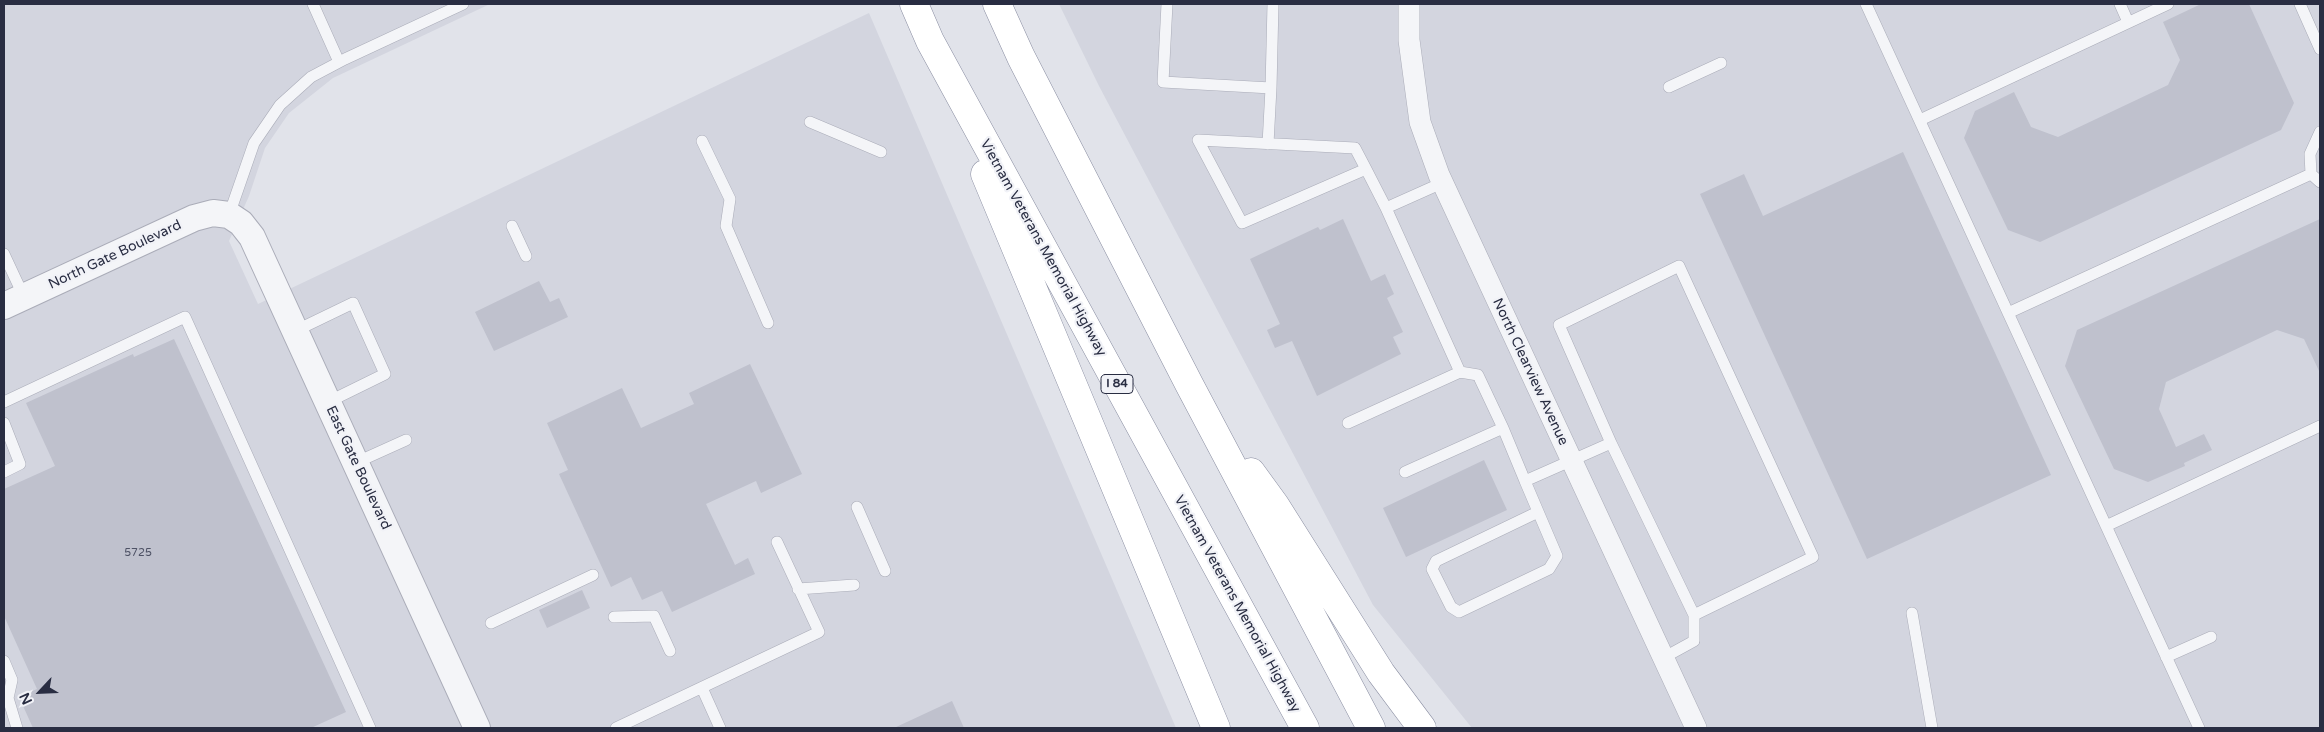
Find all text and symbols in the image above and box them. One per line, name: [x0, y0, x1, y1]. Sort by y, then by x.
street label: Vietnam Veterans Memorial Highway: [976, 137, 1110, 359]
street label: North Gate Boulevard: [46, 217, 184, 293]
street label: North Clearview Avenue: [1488, 296, 1572, 448]
road number: I 84: [1101, 374, 1133, 394]
street label: East Gate Boulevard: [322, 403, 394, 533]
street label: Vietnam Veterans Memorial Highway: [1170, 493, 1304, 715]
house number: 5725: [124, 546, 152, 560]
north arrow: [15, 667, 65, 717]
text: N: [16, 690, 36, 707]

